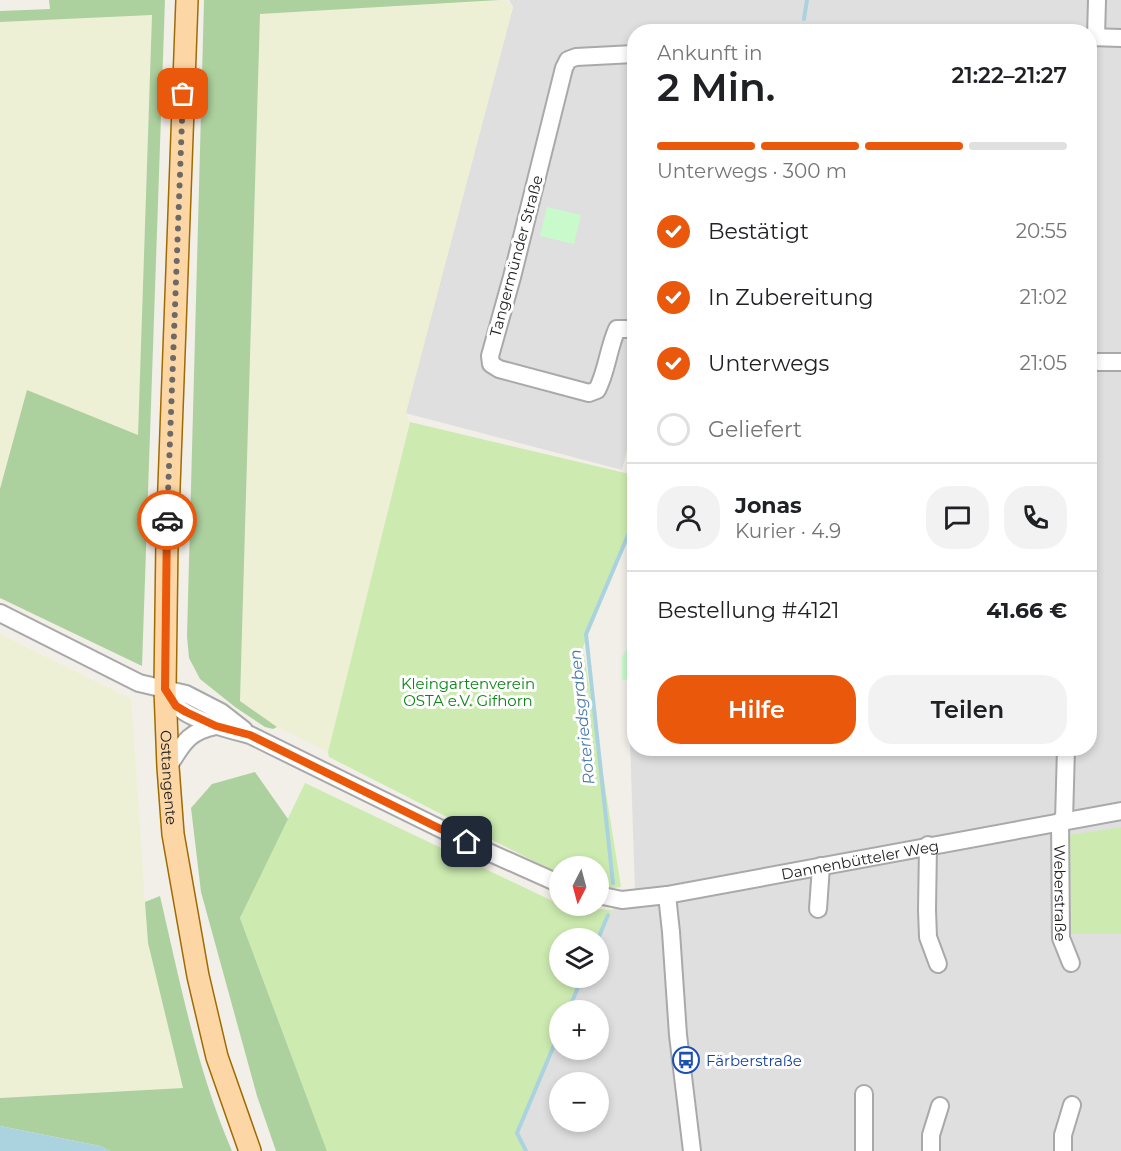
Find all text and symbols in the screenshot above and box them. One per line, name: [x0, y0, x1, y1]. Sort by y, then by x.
text: Ankunft in: [657, 41, 763, 65]
text: 21:22–21:27: [952, 62, 1067, 89]
text: 2 Min.: [657, 63, 775, 111]
pin: [157, 68, 208, 119]
icon: bag: [166, 77, 199, 110]
text: Unterwegs · 300 m: [657, 159, 847, 183]
street label: Tangermünder Straße: [485, 173, 547, 339]
icon: check: [657, 215, 690, 248]
text: Bestätigt: [708, 218, 809, 245]
text: 20:55: [1016, 219, 1067, 243]
icon: check: [657, 281, 690, 314]
text: In Zubereitung: [708, 284, 874, 311]
text: 21:02: [1020, 285, 1067, 309]
icon: check: [657, 347, 690, 380]
text: Unterwegs: [708, 350, 829, 377]
text: 21:05: [1020, 351, 1067, 375]
text: Geliefert: [708, 416, 802, 443]
button: person: [657, 486, 720, 549]
button: chat: [926, 486, 989, 549]
button: phone: [1004, 486, 1067, 549]
courier: [137, 490, 197, 550]
text: Jonas: [735, 492, 802, 519]
icon: car: [151, 504, 184, 537]
text: Kurier · 4.9: [735, 519, 841, 543]
text: Bestellung #4121: [657, 597, 839, 624]
text: 41.66 €: [986, 597, 1067, 624]
water label: Roteriedsgraben: [565, 649, 599, 785]
park label: Kleingartenverein OSTA e.V. Gifhorn: [401, 674, 535, 710]
button: Hilfe: [657, 675, 856, 744]
button: Teilen: [868, 675, 1067, 744]
street label: Osttangente: [157, 730, 182, 826]
pin: [441, 816, 492, 867]
icon: home: [450, 825, 483, 858]
street label: Dannenbütteler Weg: [780, 835, 940, 883]
street label: Weberstraße: [1051, 844, 1071, 942]
north arrow: [549, 856, 609, 916]
map controls: [549, 856, 609, 1132]
button: layers: [549, 928, 609, 988]
button: +: [549, 1000, 609, 1060]
bus stop icon: Färberstraße: [671, 1045, 701, 1075]
place label: Färberstraße: [706, 1051, 802, 1070]
button: −: [549, 1072, 609, 1132]

